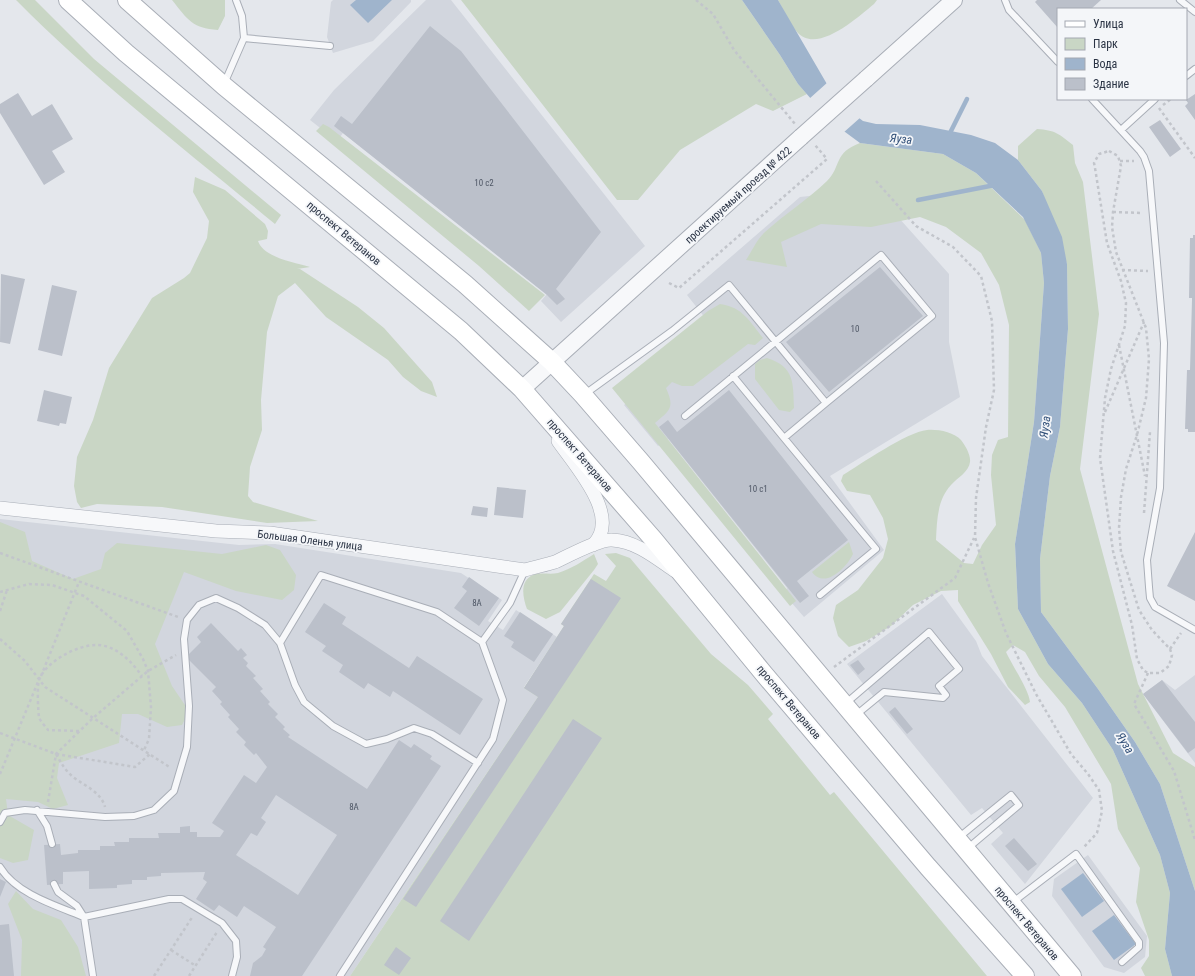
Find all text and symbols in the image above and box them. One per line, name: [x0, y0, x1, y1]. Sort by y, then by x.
legend: [1057, 8, 1187, 100]
text: Улица: [1093, 17, 1124, 31]
text: Парк: [1093, 37, 1118, 51]
text: Вода: [1093, 57, 1118, 71]
text: Здание: [1093, 77, 1130, 91]
water label: Яуза: [888, 131, 913, 147]
street label: проектируемый проезд № 422: [682, 144, 794, 247]
house number: 10 с2: [474, 178, 494, 188]
street label: проспект Ветеранов: [304, 199, 383, 268]
house number: 10: [851, 324, 859, 334]
water label: Яуза: [1037, 415, 1053, 440]
street label: проспект Ветеранов: [544, 416, 615, 495]
house number: 10 с1: [748, 484, 768, 494]
street label: Большая Оленья улица: [257, 528, 363, 553]
house number: 8А: [472, 598, 482, 608]
street label: проспект Ветеранов: [754, 663, 823, 742]
water label: Яуза: [1113, 729, 1137, 756]
house number: 8А: [349, 802, 359, 812]
street label: проспект Ветеранов: [992, 884, 1061, 963]

